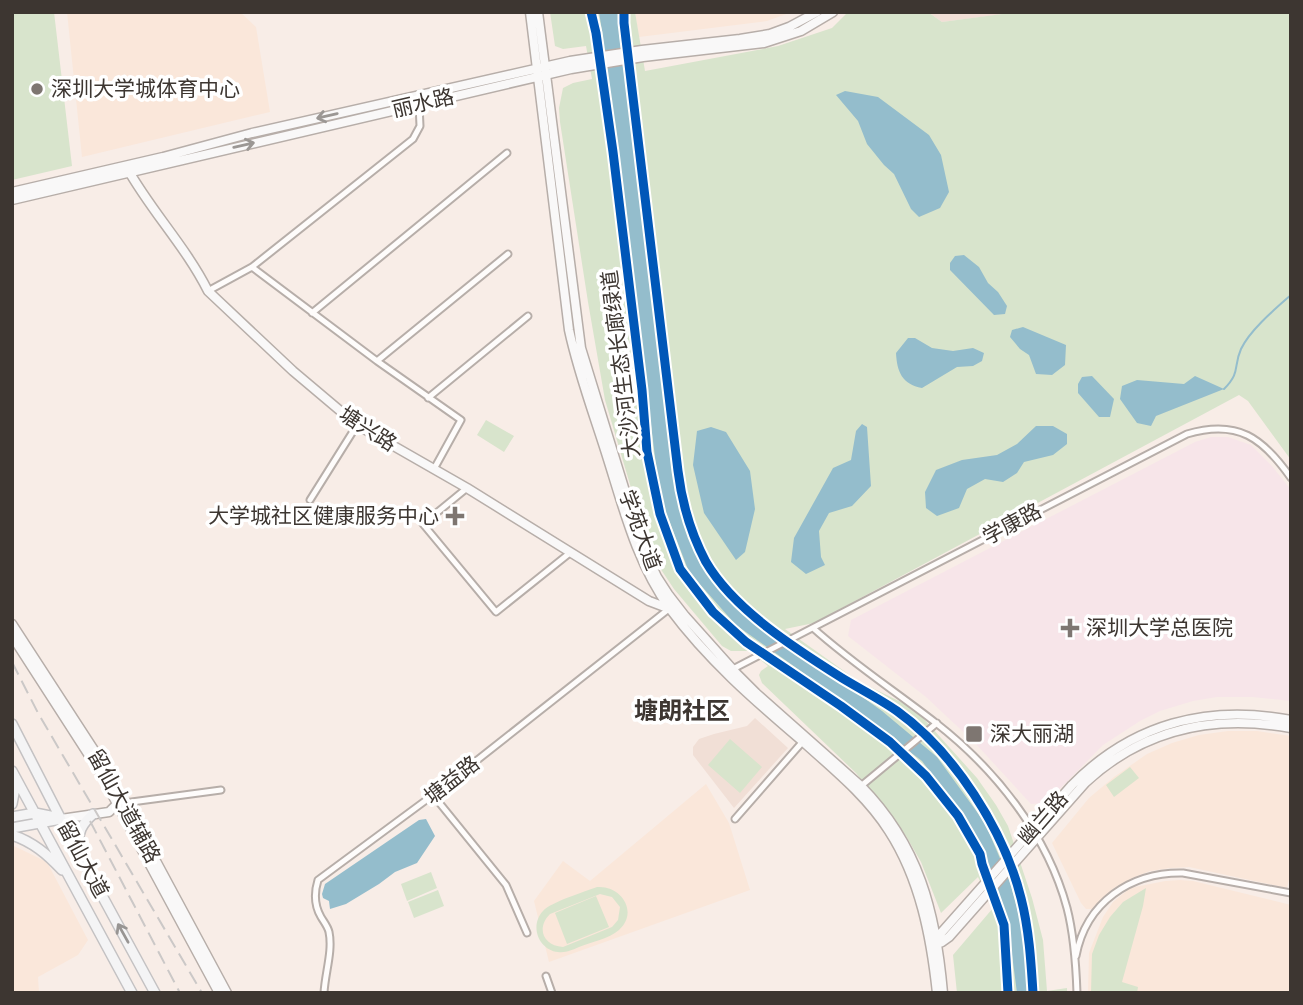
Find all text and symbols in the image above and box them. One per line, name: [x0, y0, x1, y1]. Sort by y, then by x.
place label: 深圳大学城体育中心: [51, 74, 240, 104]
marker: 深圳大学城体育中心: [29, 81, 45, 97]
street label: 丽水路: [389, 81, 457, 125]
one-way arrow: [316, 110, 339, 124]
one-way arrow: [232, 138, 255, 152]
street label: 大沙河生态长廊绿道: [595, 268, 647, 460]
street label: 塘兴路: [333, 399, 403, 459]
street label: 学苑大道: [612, 485, 668, 575]
street label: 学康路: [977, 496, 1047, 552]
place label: 大学城社区健康服务中心: [208, 501, 439, 531]
marker: 大学城社区健康服务中心: [445, 506, 465, 526]
place label: 深圳大学总医院: [1086, 613, 1233, 643]
marker: 深圳大学总医院: [1060, 618, 1080, 638]
district label: 塘朗社区: [634, 694, 730, 729]
place label: 深大丽湖: [990, 719, 1074, 749]
marker: 深大丽湖: [964, 724, 984, 744]
street label: 留仙大道辅路: [82, 745, 166, 867]
street label: 塘益路: [418, 749, 486, 811]
street label: 幽兰路: [1011, 784, 1075, 852]
street label: 留仙大道: [52, 816, 114, 902]
one-way arrow: [116, 923, 129, 944]

